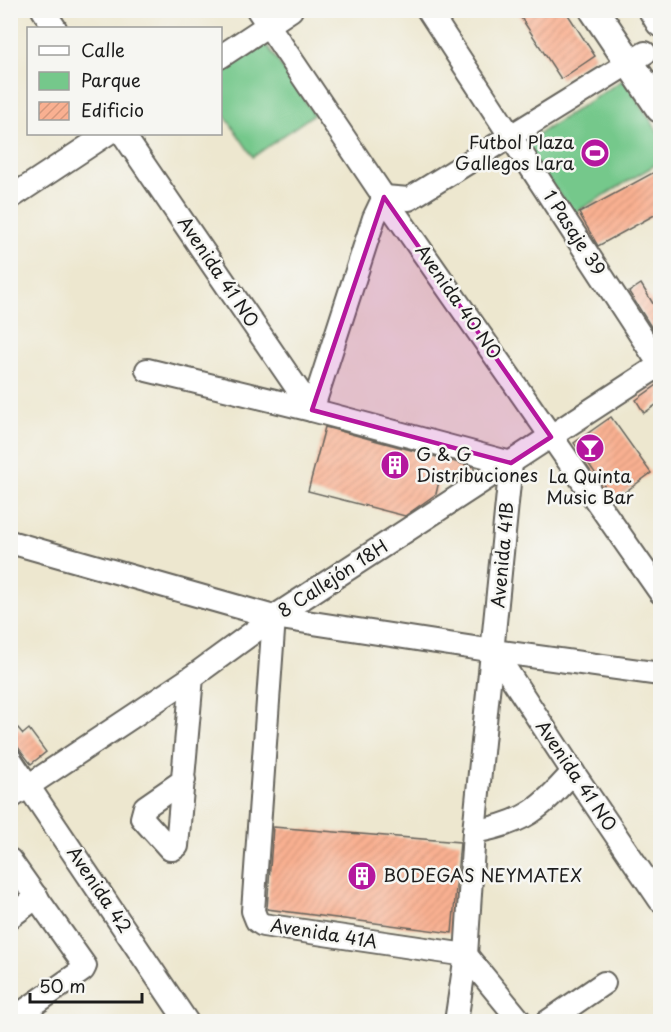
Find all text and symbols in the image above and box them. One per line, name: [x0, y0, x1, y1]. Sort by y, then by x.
legend: [27, 27, 222, 135]
text: Calle: [81, 36, 125, 63]
text: Parque: [81, 66, 141, 93]
text: Edificio: [81, 96, 144, 123]
place label: Futbol Plaza Gallegos Lara: [455, 128, 575, 176]
sports icon: Futbol Plaza Gallegos Lara: [579, 137, 611, 169]
street label: 1 Pasaje 39: [538, 184, 613, 280]
street label: Avenida 41 NO: [172, 210, 266, 332]
street label: Avenida 40 NO: [409, 238, 509, 364]
bar icon: La Quinta Music Bar: [574, 432, 606, 464]
place label: G & G Distribuciones: [416, 440, 538, 488]
building icon: G & G Distribuciones: [379, 449, 411, 481]
place label: La Quinta Music Bar: [546, 462, 635, 510]
street label: Avenida 41B: [483, 501, 520, 609]
street label: 8 Callejón 18H: [272, 532, 392, 623]
street label: Avenida 41 NO: [530, 714, 624, 836]
street label: Avenida 42: [61, 840, 139, 938]
building icon: BODEGAS NEYMATEX: [346, 860, 378, 892]
place label: BODEGAS NEYMATEX: [383, 861, 582, 888]
street label: Avenida 41A: [269, 911, 380, 954]
scale bar: [30, 966, 142, 1004]
text: 50 m: [39, 972, 86, 999]

